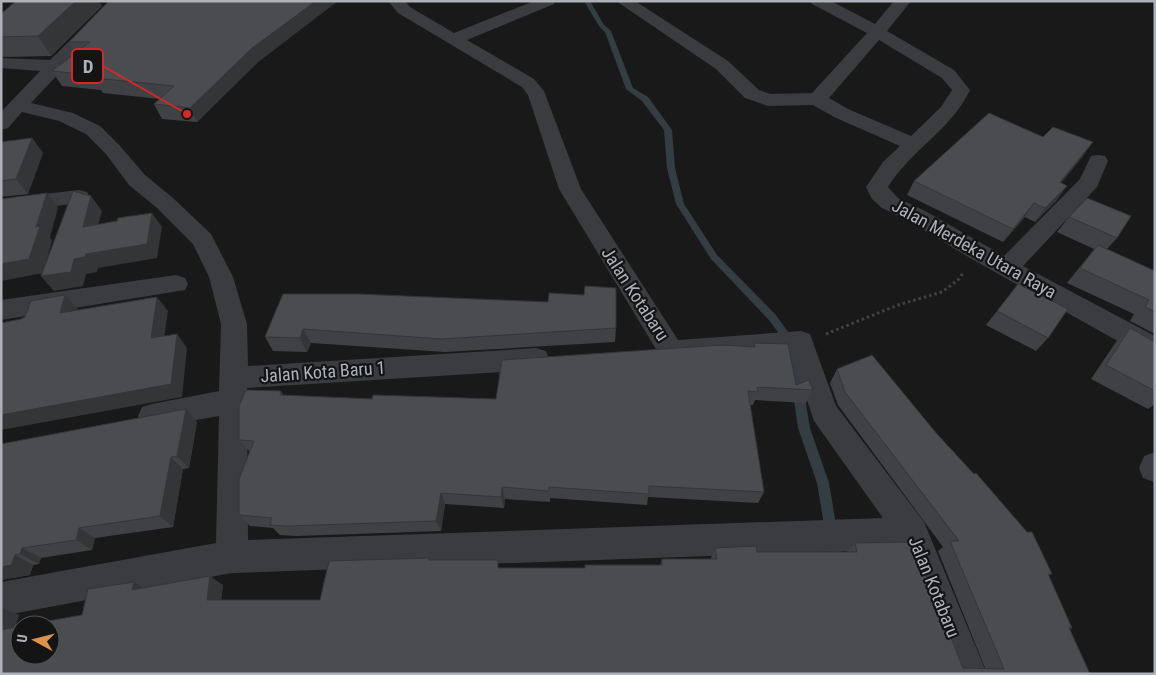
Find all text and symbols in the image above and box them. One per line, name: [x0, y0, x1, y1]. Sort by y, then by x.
callout: D: [72, 49, 103, 83]
text: D: [83, 55, 93, 78]
street label: Jalan Merdeka Utara Raya: [888, 195, 1060, 302]
street label: Jalan Kotabaru: [597, 243, 673, 344]
street label: Jalan Kota Baru 1: [260, 357, 386, 386]
street label: Jalan Kotabaru: [905, 533, 964, 640]
north arrow: [10, 615, 60, 665]
text: U: [14, 633, 31, 643]

